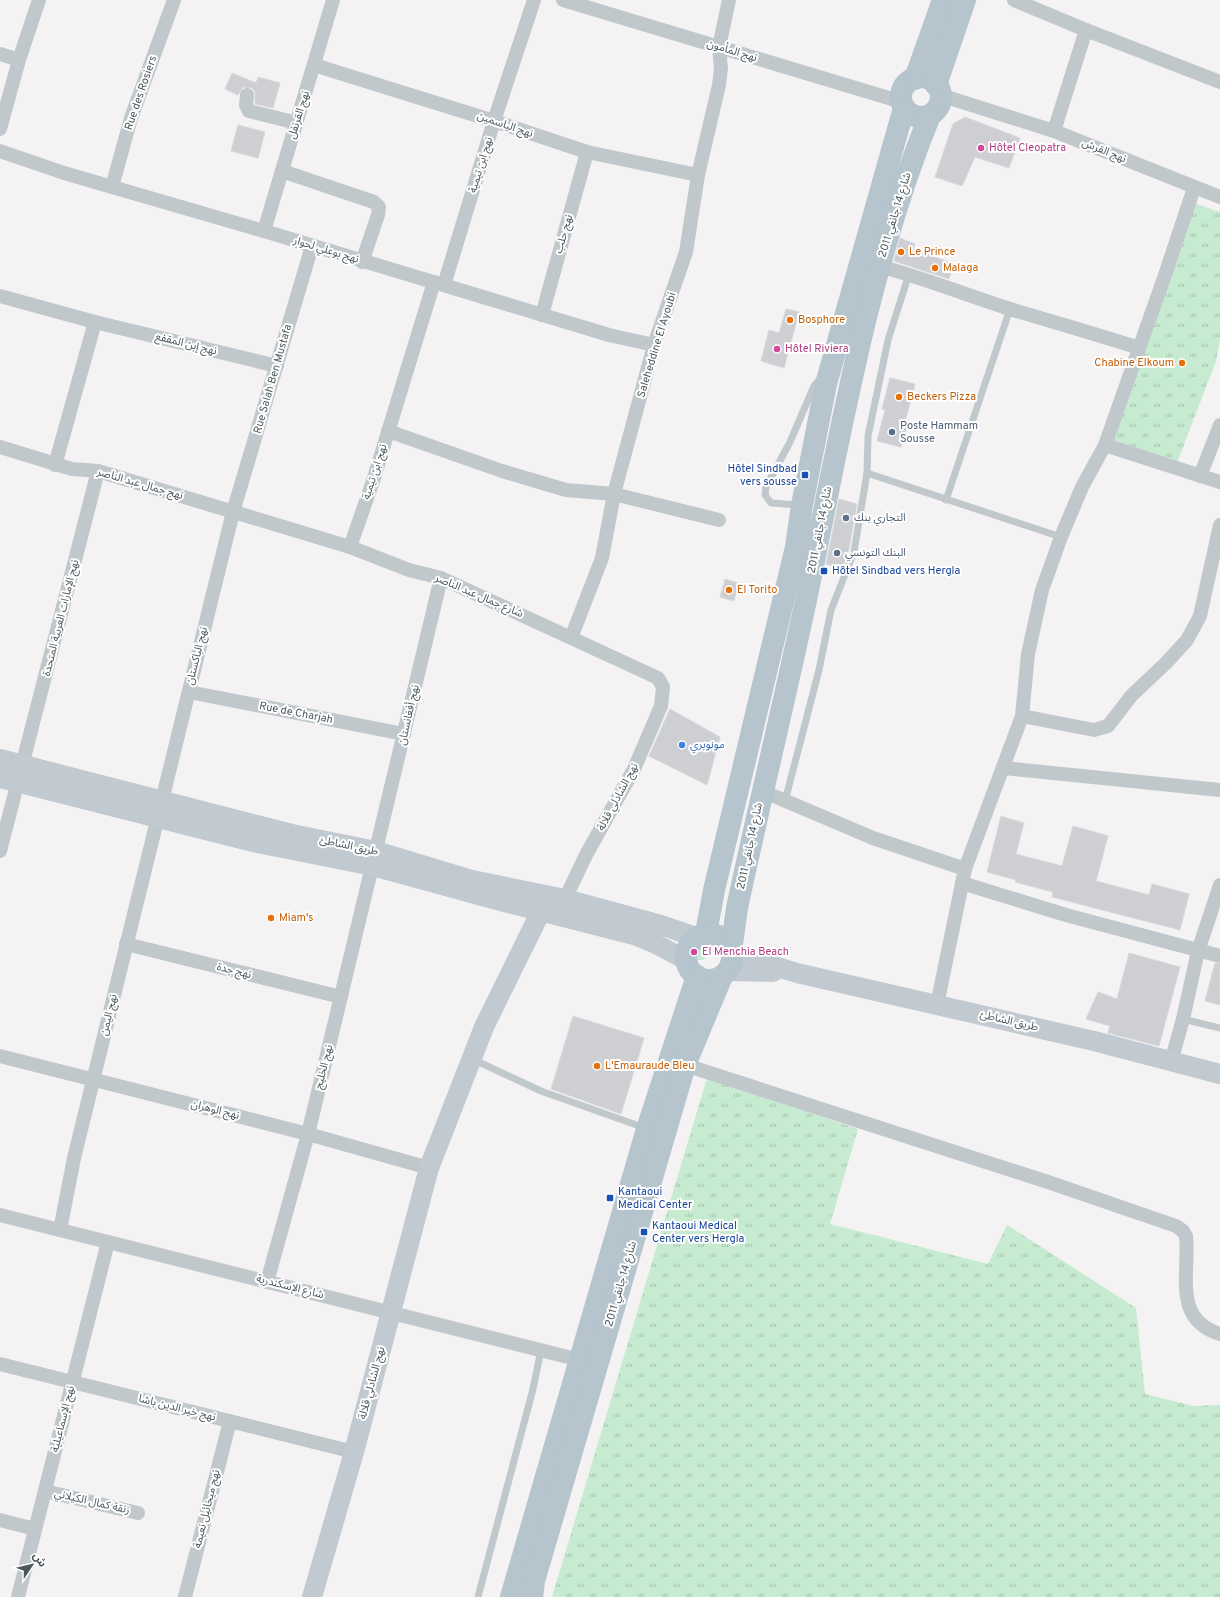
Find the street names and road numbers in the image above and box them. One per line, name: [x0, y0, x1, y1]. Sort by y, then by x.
street label: نهج المأمون: [705, 36, 759, 65]
street label: Rue des Rosiers: [122, 54, 160, 132]
street label: نهج القرنفل: [285, 89, 313, 141]
street label: نهج الياسمين: [475, 109, 535, 141]
street label: نهج ابن تيمية: [466, 135, 496, 195]
street label: نهج القرش: [1080, 136, 1128, 166]
street label: شارع 14 جانفي 2011: [875, 170, 916, 260]
street label: نهج حلب: [552, 213, 576, 255]
street label: نهج بوعلي لحوار: [290, 233, 360, 268]
street label: Saleheddine El Ayoubi: [634, 291, 680, 399]
street label: Rue Salah Ben Mustafa: [251, 323, 295, 435]
street label: نهج إبن المقفع: [154, 330, 218, 358]
street label: نهج ابن تيمية: [359, 442, 391, 502]
street label: نهج جمال عبد الناصر: [94, 465, 185, 503]
street label: شارع 14 جانفي 2011: [805, 485, 837, 575]
street label: نهج الإمارات العربية المتحدة: [40, 558, 82, 678]
street label: شارع جمال عبد الناصر: [432, 571, 526, 621]
street label: نهج الباكستان: [183, 625, 211, 687]
street label: نهج أفغانستان: [395, 683, 423, 747]
street label: Rue de Charjah: [258, 699, 334, 727]
street label: نهج الشادلي قلالة: [594, 761, 643, 834]
street label: شارع 14 جانفي 2011: [734, 801, 768, 891]
street label: طريق الشاطئ: [318, 833, 380, 859]
street label: نهج جدة: [215, 960, 253, 982]
street label: نهج اليمن: [97, 993, 121, 1037]
street label: طريق الشاطئ: [978, 1007, 1040, 1035]
street label: نهج الخليج: [312, 1043, 336, 1091]
street label: نهج الوهران: [189, 1097, 241, 1123]
street label: شارع 14 جانفي 2011: [602, 1239, 641, 1329]
street label: شارع الإسكندرية: [255, 1272, 326, 1302]
street label: نهج الشادلي قلالة: [356, 1345, 390, 1421]
street label: نهج الإسماعيلية: [48, 1384, 78, 1454]
street label: نهج خير الدين باشا: [137, 1392, 217, 1424]
street label: نهج ميخائيل نعيمة: [190, 1468, 224, 1550]
street label: زنقة كمال الكيلاني: [52, 1486, 131, 1519]

